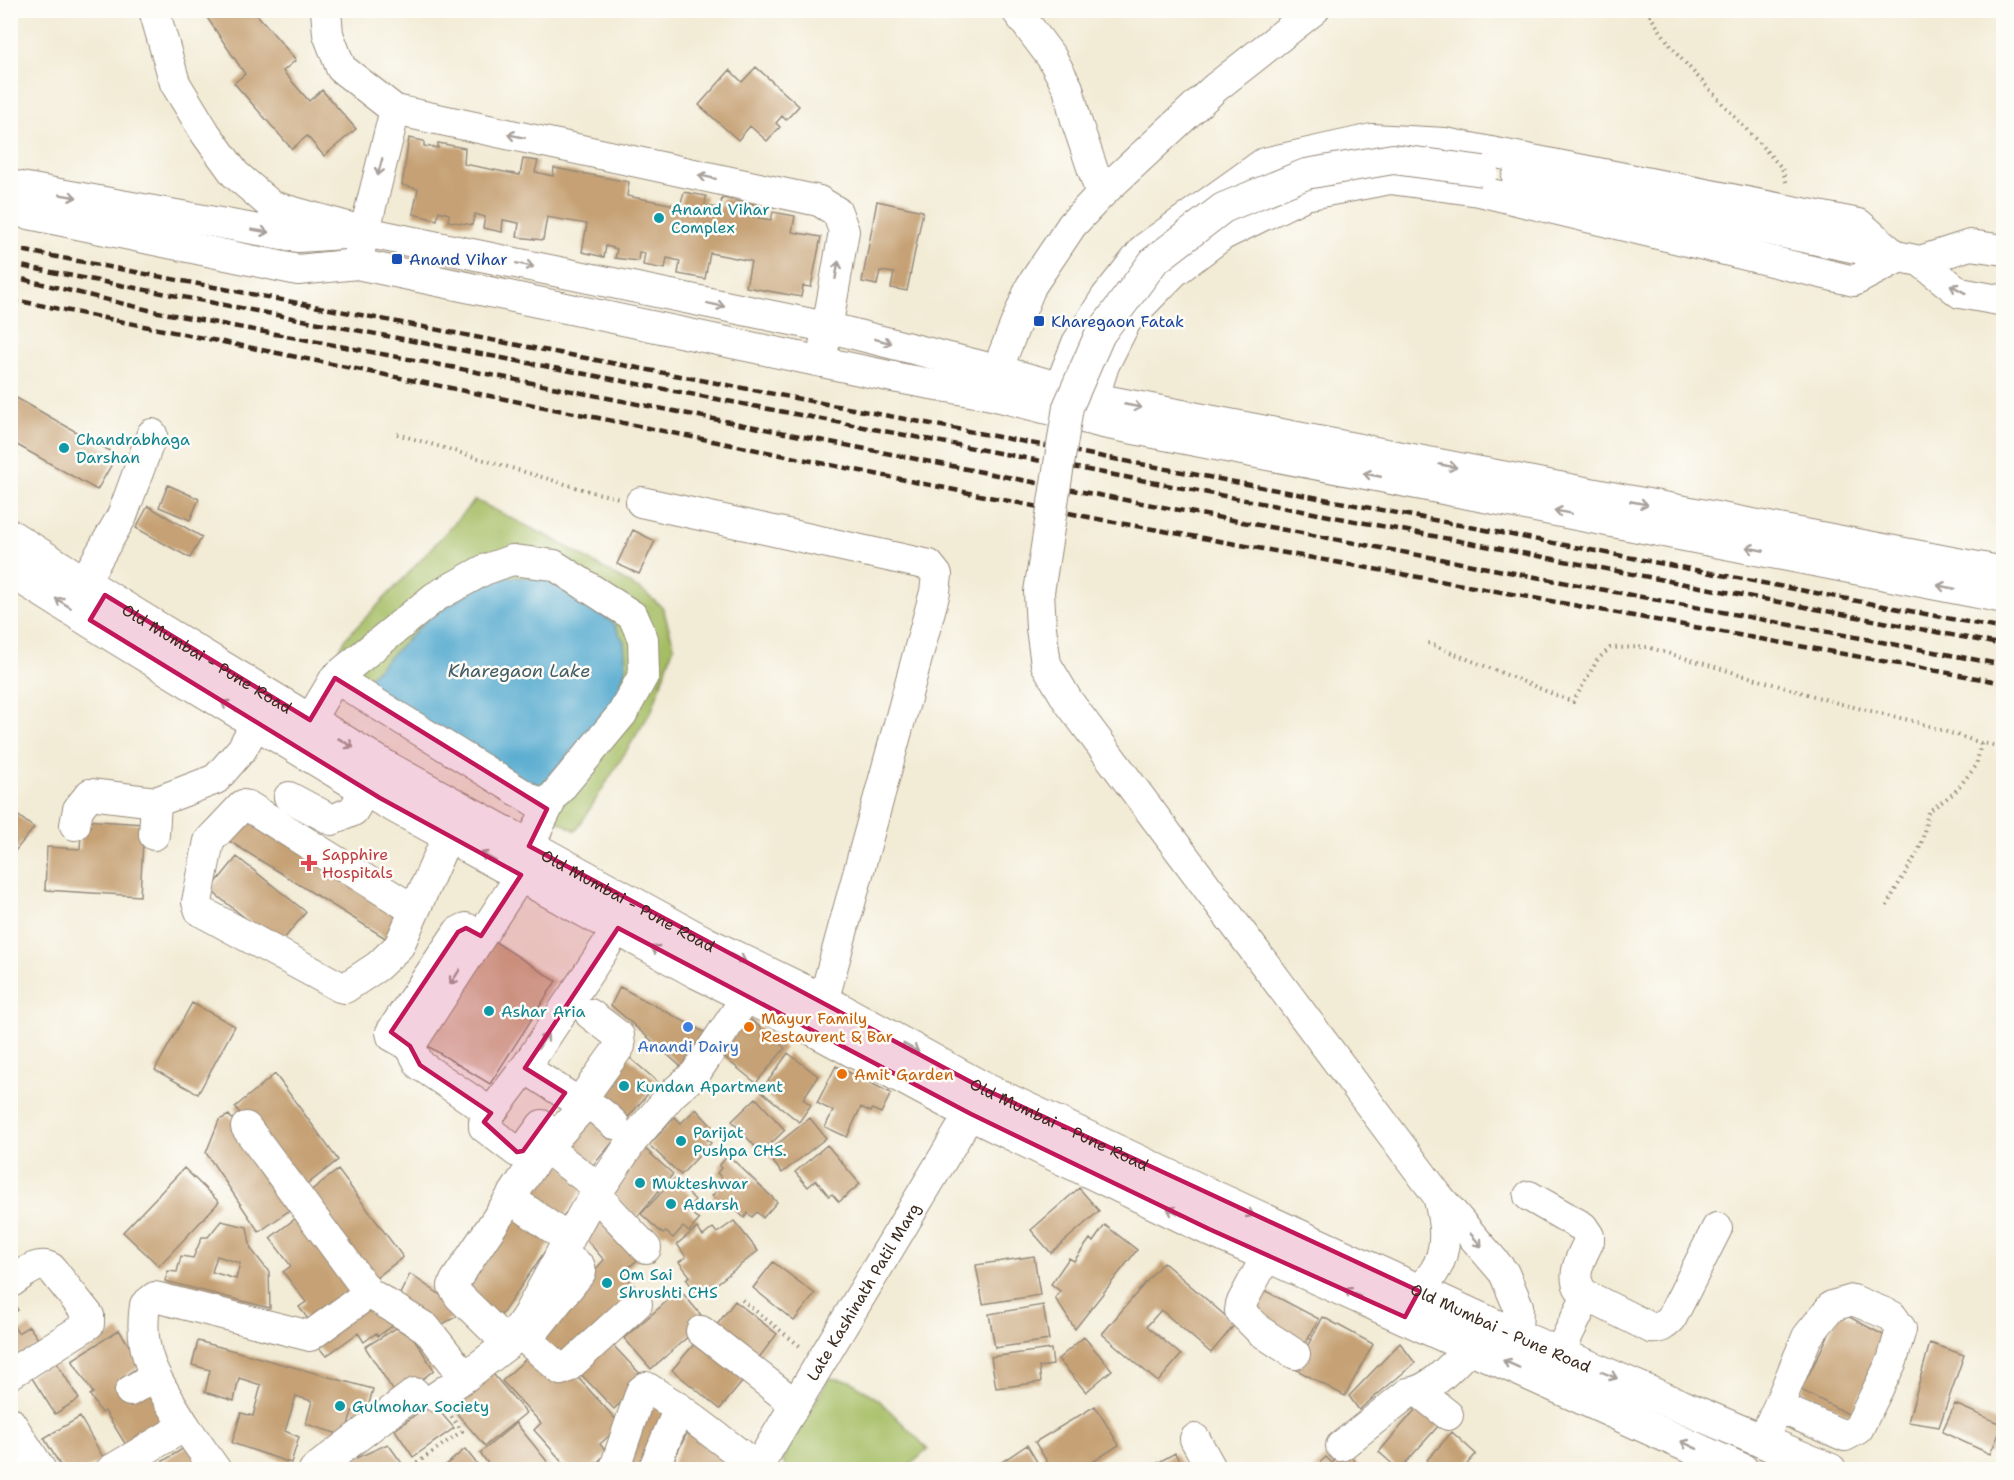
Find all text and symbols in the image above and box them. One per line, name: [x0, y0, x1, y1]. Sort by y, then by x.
one-way arrow: [507, 130, 526, 142]
one-way arrow: [374, 157, 386, 176]
one-way arrow: [698, 171, 717, 182]
one-way arrow: [58, 191, 77, 202]
place label: Anand Vihar Complex: [671, 199, 770, 238]
marker: Anand Vihar Complex: [652, 211, 666, 225]
one-way arrow: [250, 225, 269, 236]
place label: Anand Vihar: [409, 249, 508, 270]
marker: Anand Vihar: [390, 252, 404, 266]
one-way arrow: [515, 260, 534, 271]
one-way arrow: [832, 261, 843, 280]
one-way arrow: [1950, 283, 1967, 295]
one-way arrow: [706, 300, 725, 311]
place label: Kharegaon Fatak: [1051, 311, 1184, 332]
marker: Kharegaon Fatak: [1032, 314, 1046, 328]
one-way arrow: [873, 336, 892, 348]
one-way arrow: [1122, 401, 1142, 412]
place label: Chandrabhaga Darshan: [76, 429, 190, 468]
marker: Chandrabhaga Darshan: [57, 441, 71, 455]
one-way arrow: [1438, 461, 1457, 472]
one-way arrow: [1363, 469, 1382, 480]
one-way arrow: [1629, 498, 1649, 509]
one-way arrow: [1554, 506, 1574, 517]
one-way arrow: [1745, 543, 1765, 554]
one-way arrow: [1937, 581, 1956, 592]
one-way arrow: [55, 597, 72, 609]
street label: Old Mumbai - Pune Road: [118, 599, 296, 718]
water label: Kharegaon Lake: [448, 659, 590, 683]
one-way arrow: [221, 699, 238, 711]
one-way arrow: [337, 737, 354, 749]
place label: Sapphire Hospitals: [322, 844, 393, 883]
street label: Old Mumbai - Pune Road: [538, 844, 719, 957]
one-way arrow: [480, 851, 497, 863]
marker: Sapphire Hospitals: [300, 854, 318, 872]
one-way arrow: [651, 945, 668, 957]
one-way arrow: [728, 953, 746, 965]
one-way arrow: [449, 968, 461, 985]
place label: Ashar Aria: [501, 1001, 585, 1022]
marker: Ashar Aria: [482, 1004, 496, 1018]
place label: Mayur Family Restaurent & Bar: [761, 1008, 893, 1047]
marker: Anandi Dairy: [681, 1020, 695, 1034]
marker: Mayur Family Restaurent & Bar: [742, 1020, 756, 1034]
one-way arrow: [538, 1033, 550, 1050]
place label: Anandi Dairy: [637, 1036, 739, 1057]
one-way arrow: [901, 1043, 919, 1054]
place label: Amit Garden: [854, 1064, 954, 1085]
marker: Amit Garden: [835, 1067, 849, 1081]
street label: Old Mumbai - Pune Road: [966, 1073, 1152, 1176]
place label: Kundan Apartment: [636, 1076, 783, 1097]
marker: Kundan Apartment: [617, 1079, 631, 1093]
place label: Parijat Pushpa CHS.: [693, 1122, 787, 1161]
marker: Parijat Pushpa CHS.: [674, 1134, 688, 1148]
place label: Mukteshwar: [652, 1173, 749, 1194]
marker: Mukteshwar: [633, 1176, 647, 1190]
place label: Adarsh: [683, 1194, 739, 1215]
marker: Adarsh: [664, 1197, 678, 1211]
street label: Late Kashinath Patil Marg: [802, 1199, 925, 1385]
one-way arrow: [1166, 1206, 1184, 1217]
one-way arrow: [1237, 1208, 1255, 1219]
one-way arrow: [1469, 1232, 1483, 1247]
place label: Om Sai Shrushti CHS: [619, 1264, 718, 1303]
marker: Om Sai Shrushti CHS: [600, 1276, 614, 1290]
street label: Old Mumbai - Pune Road: [1407, 1278, 1594, 1377]
one-way arrow: [1343, 1287, 1362, 1298]
one-way arrow: [1503, 1358, 1521, 1369]
one-way arrow: [1599, 1370, 1618, 1381]
place label: Gulmohar Society: [352, 1396, 489, 1417]
marker: Gulmohar Society: [333, 1399, 347, 1413]
one-way arrow: [1680, 1439, 1698, 1451]

